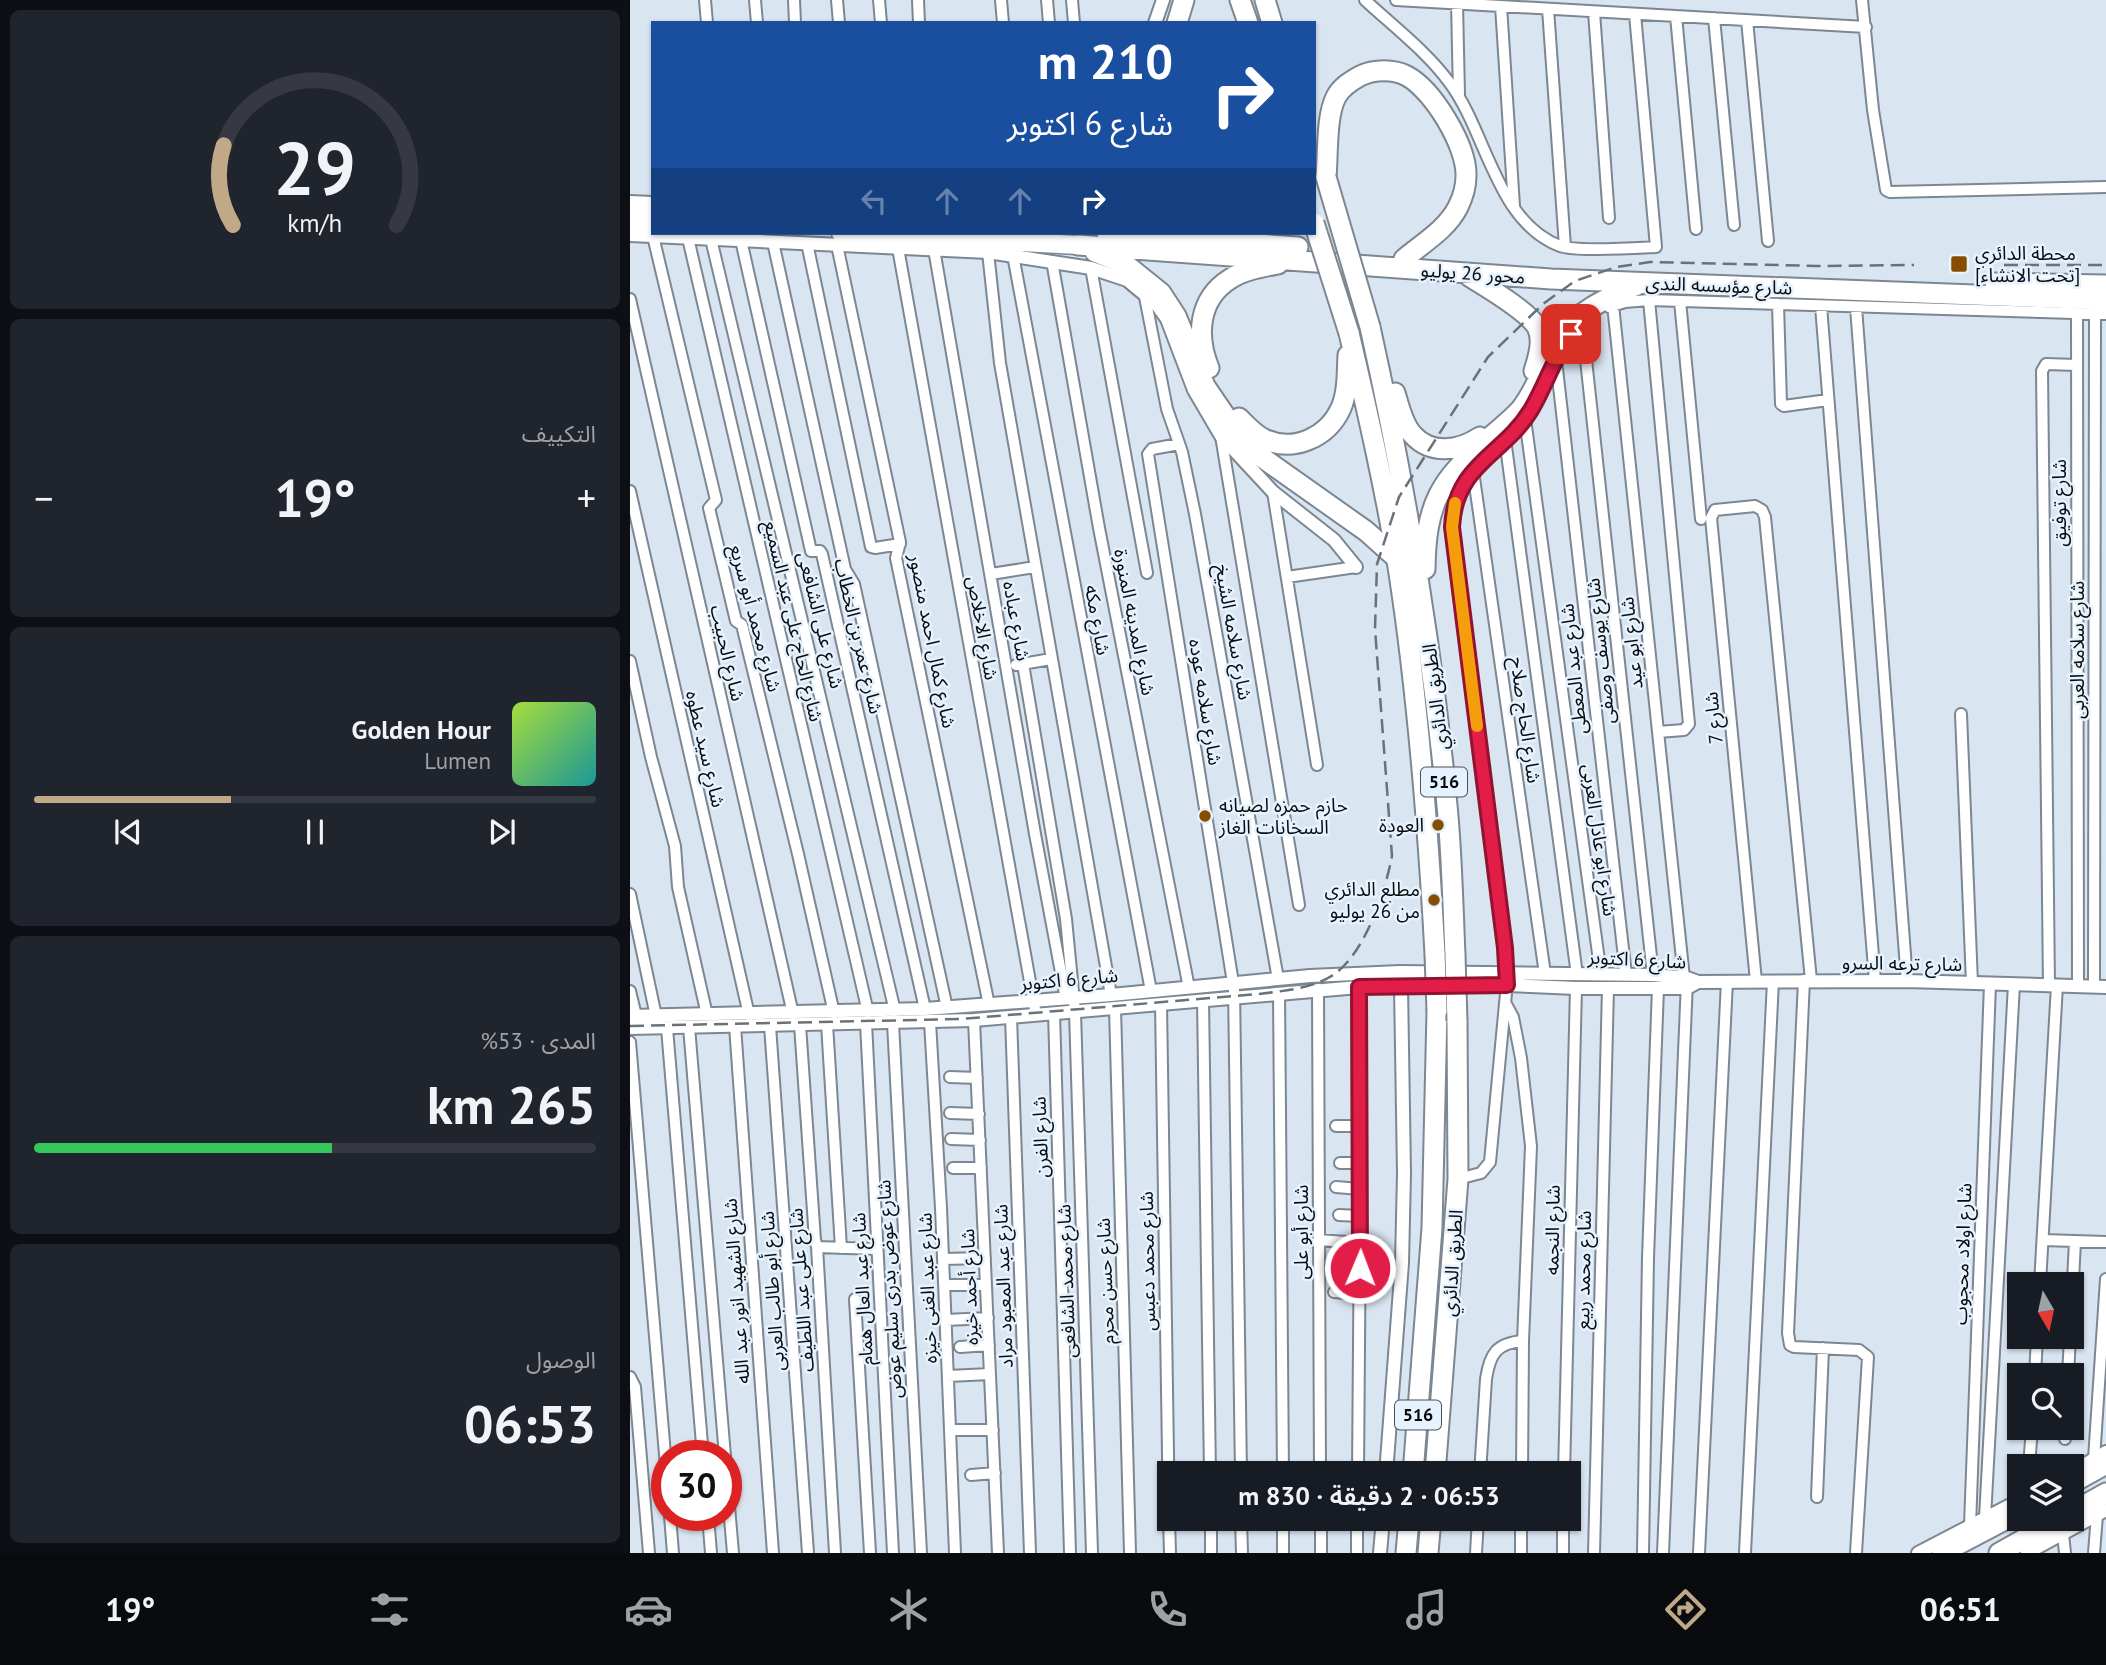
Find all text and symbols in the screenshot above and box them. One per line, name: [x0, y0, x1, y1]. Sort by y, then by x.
text: 210 m: [1038, 29, 1173, 93]
icon: right: [1197, 49, 1288, 140]
text: شارع 6 اكتوبر: [1007, 102, 1173, 144]
text: 29: [274, 122, 356, 216]
icon: left: [855, 182, 893, 220]
icon: ahead: [928, 182, 966, 220]
icon: ahead: [1001, 182, 1039, 220]
icon: right: [1074, 182, 1112, 220]
text: km/h: [288, 207, 342, 239]
place label: محطة الدائري [تحت الانشاء]: [1975, 241, 2080, 287]
marker: محطة الدائري [تحت الانشاء]: [1949, 254, 1969, 274]
street label: محور 26 يوليو: [1420, 257, 1526, 289]
street label: شارع مؤسسه الندى: [1645, 270, 1793, 302]
pin: [1541, 304, 1601, 364]
icon: arrive: [1552, 315, 1590, 353]
text: التكييف: [522, 419, 596, 448]
street label: شارع توفيق: [2047, 459, 2073, 547]
text: 19°: [274, 464, 356, 531]
text: −: [34, 473, 53, 522]
text: +: [577, 473, 596, 522]
street label: شارع الحاج على عبد السميع: [756, 518, 829, 725]
street label: شارع محمد أبو سريع: [722, 542, 787, 695]
street label: شارع المدينه المنورة: [1107, 547, 1161, 698]
street label: شارع على الشافعى: [790, 549, 850, 691]
street label: شارع كمال احمد منصور: [902, 551, 962, 731]
street label: شارع عمر بن الخطاب: [828, 556, 889, 716]
street label: شارع سلامه الشيخ: [1207, 562, 1258, 702]
street label: شارع الاخلاص: [960, 574, 1004, 682]
street label: شارع يوسف وصفى: [1580, 577, 1622, 725]
street label: شارع عباده: [996, 579, 1036, 663]
street label: شارع سلامه العربى: [2065, 581, 2091, 719]
street label: شارع مكه: [1078, 583, 1116, 657]
street label: شارع ابو عيد: [1614, 596, 1650, 690]
street label: شارع عبد المعطى: [1554, 602, 1594, 735]
street label: شارع الحبيب: [703, 603, 751, 704]
street label: شارع سلامه عوده: [1182, 637, 1228, 767]
street label: الطريق الدائري: [1417, 642, 1457, 752]
street label: شارع الحاج صلاح: [1503, 655, 1547, 785]
street label: شارع سيد عطوه: [679, 688, 731, 810]
street label: شارع 7: [1698, 690, 1730, 745]
text: Golden Hour: [352, 713, 491, 746]
text: Lumen: [424, 746, 491, 775]
street label: شارع ابو عادل العربى: [1575, 762, 1623, 918]
road number: 516: [1421, 768, 1467, 796]
place label: حازم حمزه لصيانه السخانات الغاز: [1218, 793, 1348, 839]
marker: حازم حمزه لصيانه السخانات الغاز: [1197, 808, 1213, 824]
icon: previous: [109, 813, 147, 851]
icon: pause: [296, 813, 334, 851]
icon: next: [483, 813, 521, 851]
place label: العودة: [1379, 813, 1424, 837]
marker: العودة: [1430, 817, 1446, 833]
place label: مطلع الدائري من 26 يوليو: [1325, 877, 1420, 923]
marker: مطلع الدائري من 26 يوليو: [1426, 892, 1442, 908]
street label: شارع 6 اكتوبر: [1586, 944, 1687, 976]
street label: شارع ترعه السرو: [1842, 950, 1962, 978]
street label: شارع 6 اكتوبر: [1018, 963, 1119, 997]
text: المدى · 53%: [480, 1026, 596, 1055]
text: 265 km: [427, 1071, 596, 1138]
street label: شارع الفرن: [1027, 1096, 1055, 1178]
street label: شارع عوض بدرى سليم عوض: [871, 1179, 910, 1399]
street label: شارع اولاد محجوب: [1948, 1182, 1978, 1326]
street label: شارع أبو على: [1289, 1185, 1315, 1279]
street label: شارع النجمه: [1539, 1185, 1567, 1275]
street label: شارع محمد دعبس: [1134, 1191, 1162, 1331]
street label: شارع الشهيد انور عبد الله: [718, 1197, 756, 1385]
street label: شارع عبد المعبود مراد: [988, 1204, 1020, 1368]
street label: شارع محمد الشافعى: [1051, 1204, 1083, 1358]
street label: شارع على عبد اللطيف: [783, 1207, 821, 1373]
street label: الطريق الدائري: [1436, 1209, 1471, 1318]
street label: شارع أبو طالب العربى: [754, 1210, 792, 1372]
street label: شارع محمد ربيع: [1570, 1210, 1599, 1330]
street label: شارع عبد العال همام: [846, 1212, 881, 1366]
street label: شارع عبد الغنى خيزه: [912, 1212, 944, 1364]
street label: شارع حسن محرم: [1091, 1217, 1122, 1345]
street label: شارع أحمد خيزه: [955, 1228, 985, 1346]
position arrow: [1323, 1231, 1397, 1305]
north arrow: [2007, 1272, 2084, 1349]
map controls: [2007, 1272, 2084, 1531]
text: الوصول: [526, 1345, 596, 1374]
button: search: [2007, 1363, 2084, 1440]
text: 06:53: [464, 1390, 596, 1457]
road number: 516: [1395, 1400, 1441, 1430]
speed limit sign: 30: [651, 1440, 742, 1531]
button: layers: [2007, 1454, 2084, 1531]
text: 06:53 · 2 دقيقة · 830 m: [1238, 1479, 1500, 1512]
icon: filters: [365, 1585, 414, 1634]
icon: car: [624, 1585, 673, 1634]
icon: climate: [884, 1585, 933, 1634]
icon: phone: [1143, 1585, 1192, 1634]
icon: music: [1402, 1585, 1451, 1634]
icon: directions: [1661, 1585, 1710, 1634]
text: 19°: [105, 1588, 155, 1630]
text: 06:51: [1920, 1588, 2001, 1630]

